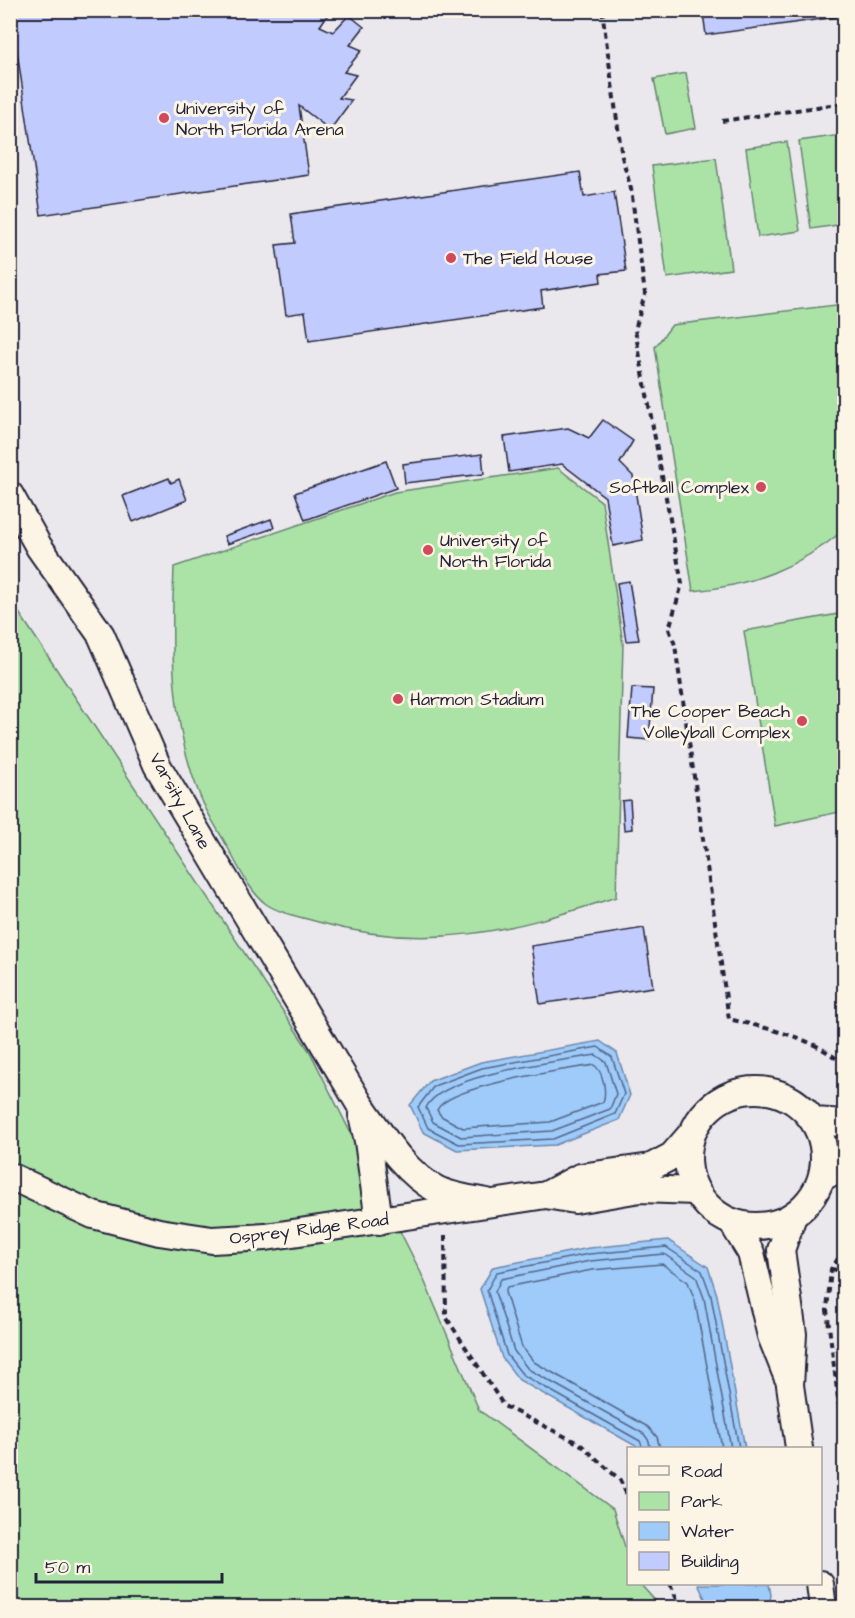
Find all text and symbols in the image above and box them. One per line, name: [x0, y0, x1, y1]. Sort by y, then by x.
place label: University of North Florida Arena: [176, 96, 344, 142]
marker: University of North Florida Arena: [157, 111, 171, 125]
place label: The Field House: [463, 246, 593, 271]
marker: The Field House: [444, 251, 458, 265]
place label: Softball Complex: [609, 475, 750, 500]
marker: Softball Complex: [754, 480, 768, 494]
place label: University of North Florida: [440, 528, 551, 574]
marker: University of North Florida: [421, 543, 435, 557]
place label: Harmon Stadium: [410, 687, 543, 712]
marker: Harmon Stadium: [391, 692, 405, 706]
place label: The Cooper Beach Volleyball Complex: [631, 699, 791, 746]
marker: The Cooper Beach Volleyball Complex: [795, 714, 809, 728]
street label: Varsity Lane: [142, 748, 217, 855]
street label: Osprey Ridge Road: [228, 1207, 390, 1252]
legend: [627, 1447, 822, 1585]
text: Road: [681, 1459, 722, 1484]
text: Park: [681, 1489, 723, 1514]
text: Water: [681, 1519, 734, 1544]
scale bar: [36, 1546, 222, 1584]
text: Building: [681, 1549, 739, 1575]
text: 50 m: [45, 1555, 90, 1580]

